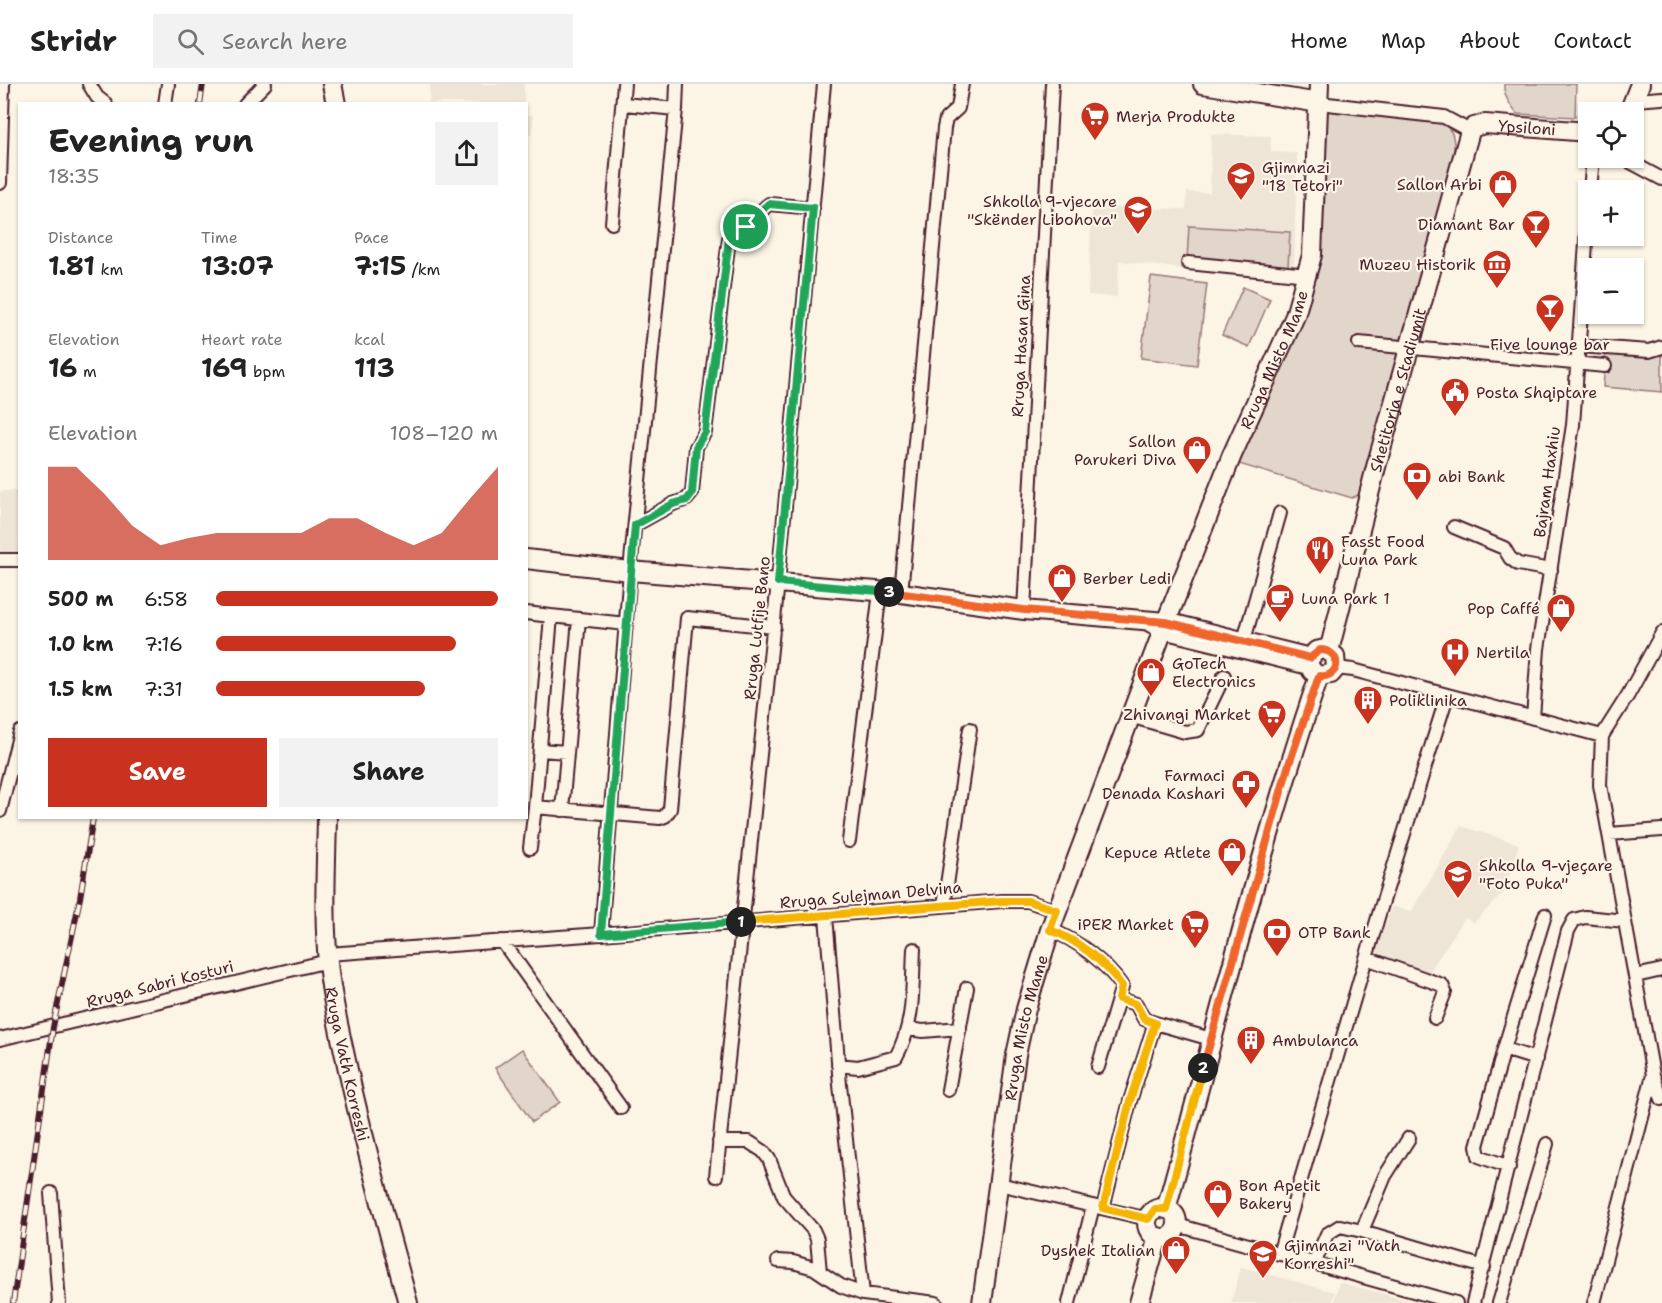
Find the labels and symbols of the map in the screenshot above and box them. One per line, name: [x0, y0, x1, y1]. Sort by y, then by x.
supermarket icon: Merja Produkte: [1079, 100, 1111, 142]
place label: Merja Produkte: [1116, 106, 1236, 127]
street label: Ypsiloni: [1497, 115, 1557, 140]
place label: Gjimnazi "18 Tetori": [1262, 157, 1343, 196]
school or university icon: Gjimnazi "18 Tetori": [1225, 160, 1257, 202]
shop icon: Sallon Arbi: [1487, 168, 1519, 210]
place label: Sallon Arbi: [1397, 174, 1482, 195]
place label: Shkolla 9-vjecare "Skënder Libohova": [967, 191, 1117, 230]
school or university icon: Shkolla 9-vjecare "Skënder Libohova": [1122, 194, 1154, 236]
pin: [720, 201, 771, 252]
bar icon: Diamant Bar: [1520, 208, 1552, 250]
place label: Diamant Bar: [1418, 214, 1515, 235]
museum icon: Muzeu Historik: [1481, 248, 1513, 290]
place label: Muzeu Historik: [1359, 254, 1476, 275]
street label: Rruga Hasan Gina: [1007, 274, 1035, 418]
street label: Rruga Misto Mame: [1235, 288, 1312, 432]
bar icon: Five lounge bar: [1534, 292, 1566, 334]
street label: Shetitorja e Stadiumit: [1365, 305, 1431, 474]
place label: Five lounge bar: [1490, 334, 1610, 355]
public building icon: Posta Shqiptare: [1439, 376, 1471, 418]
place label: Posta Shqiptare: [1476, 382, 1597, 403]
street label: Bajram Haxhiu: [1529, 425, 1565, 539]
place label: Sallon Parukeri Diva: [1074, 431, 1176, 470]
shop icon: Sallon Parukeri Diva: [1181, 434, 1213, 476]
bank icon: abi Bank: [1401, 460, 1433, 502]
place label: abi Bank: [1438, 466, 1505, 487]
place label: Fasst Food Luna Park: [1341, 531, 1425, 570]
restaurant icon: Fasst Food Luna Park: [1304, 534, 1336, 576]
street label: Rruga Lutfije Bano: [739, 555, 775, 701]
shop icon: Berber Ledi: [1046, 562, 1078, 604]
place label: Berber Ledi: [1083, 568, 1171, 589]
pin: 3: [874, 577, 904, 607]
cafe icon: Luna Park 1: [1264, 582, 1296, 624]
place label: Luna Park 1: [1301, 588, 1390, 609]
shop icon: Pop Caffé: [1545, 592, 1577, 634]
place label: Pop Caffé: [1467, 598, 1540, 619]
hospital icon: Nertila: [1439, 636, 1471, 678]
place label: Nertila: [1476, 642, 1530, 663]
place label: GoTech Electronics: [1172, 653, 1256, 692]
shop icon: GoTech Electronics: [1135, 656, 1167, 698]
building icon: Poliklinika: [1352, 684, 1384, 726]
place label: Poliklinika: [1389, 690, 1467, 711]
supermarket icon: Zhivangi Market: [1256, 698, 1288, 740]
place label: Zhivangi Market: [1123, 704, 1251, 725]
place label: Farmaci Denada Kashari: [1102, 765, 1225, 804]
pharmacy icon: Farmaci Denada Kashari: [1230, 768, 1262, 810]
shop icon: Kepuce Atlete: [1216, 836, 1248, 878]
place label: Kepuce Atlete: [1104, 842, 1211, 863]
place label: Shkolla 9-vjeçare "Foto Puka": [1479, 855, 1613, 894]
school or university icon: Shkolla 9-vjeçare "Foto Puka": [1442, 858, 1474, 900]
street label: Rruga Sulejman Delvina: [779, 877, 963, 913]
pin: 1: [726, 907, 756, 937]
supermarket icon: iPER Market: [1179, 908, 1211, 950]
place label: iPER Market: [1077, 914, 1174, 935]
bank icon: OTP Bank: [1261, 916, 1293, 958]
place label: OTP Bank: [1298, 922, 1371, 943]
street label: Rruga Misto Mame: [999, 952, 1052, 1102]
street label: Rruga Sabri Kosturi: [84, 956, 236, 1012]
street label: Rruga Vath Korreshi: [321, 985, 375, 1143]
building icon: Ambulanca: [1235, 1024, 1267, 1066]
place label: Ambulanca: [1272, 1030, 1358, 1051]
pin: 2: [1188, 1053, 1218, 1083]
place label: Bon Apetit Bakery: [1239, 1175, 1321, 1214]
shop icon: Bon Apetit Bakery: [1202, 1178, 1234, 1220]
shop icon: Dyshek Italian: [1160, 1234, 1192, 1276]
place label: Gjimnazi "Vath Korreshi": [1284, 1235, 1400, 1274]
school or university icon: Gjimnazi "Vath Korreshi": [1247, 1238, 1279, 1280]
place label: Dyshek Italian: [1041, 1240, 1155, 1261]

